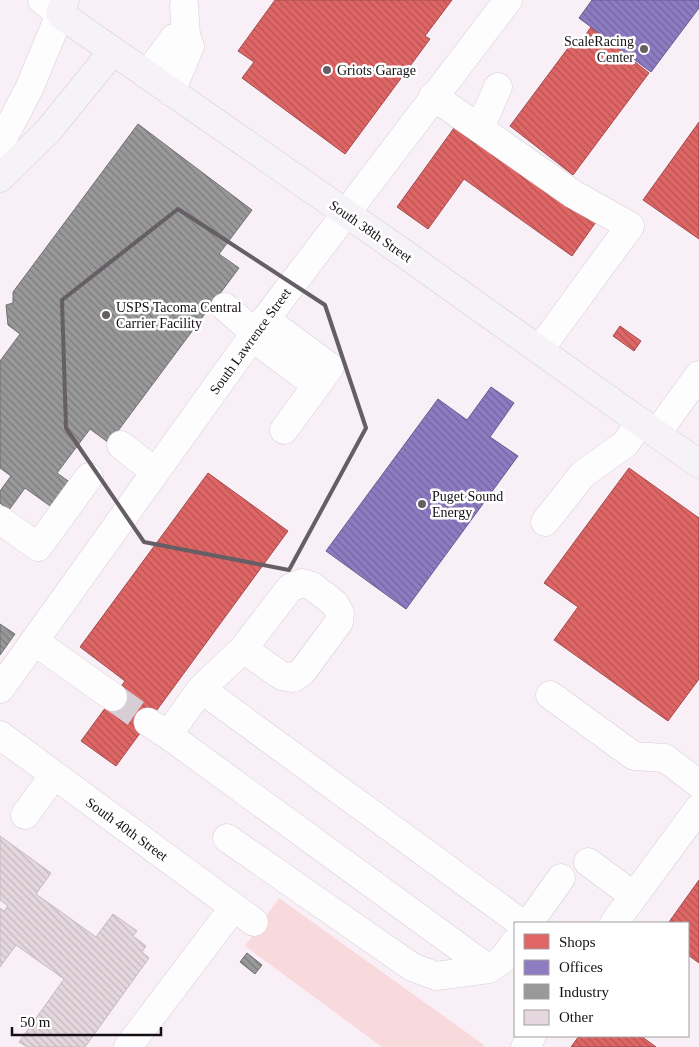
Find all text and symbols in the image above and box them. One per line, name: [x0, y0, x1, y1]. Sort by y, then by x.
place label: ScaleRacing Center: [564, 34, 634, 65]
marker: ScaleRacing Center: [638, 43, 650, 55]
place label: Griots Garage: [337, 63, 416, 78]
marker: Griots Garage: [321, 64, 333, 76]
street label: South 38th Street: [327, 197, 415, 265]
street label: South Lawrence Street: [207, 285, 294, 397]
place label: USPS Tacoma Central Carrier Facility: [116, 300, 242, 331]
marker: USPS Tacoma Central Carrier Facility: [100, 309, 112, 321]
place label: Puget Sound Energy: [432, 489, 503, 520]
marker: Puget Sound Energy: [416, 498, 428, 510]
street label: South 40th Street: [83, 795, 171, 864]
legend: [514, 922, 689, 1037]
text: Shops: [559, 934, 596, 950]
text: Offices: [559, 959, 603, 975]
text: Industry: [559, 984, 609, 1000]
scale bar: [12, 1004, 161, 1036]
text: Other: [559, 1009, 593, 1025]
text: 50 m: [20, 1014, 51, 1030]

